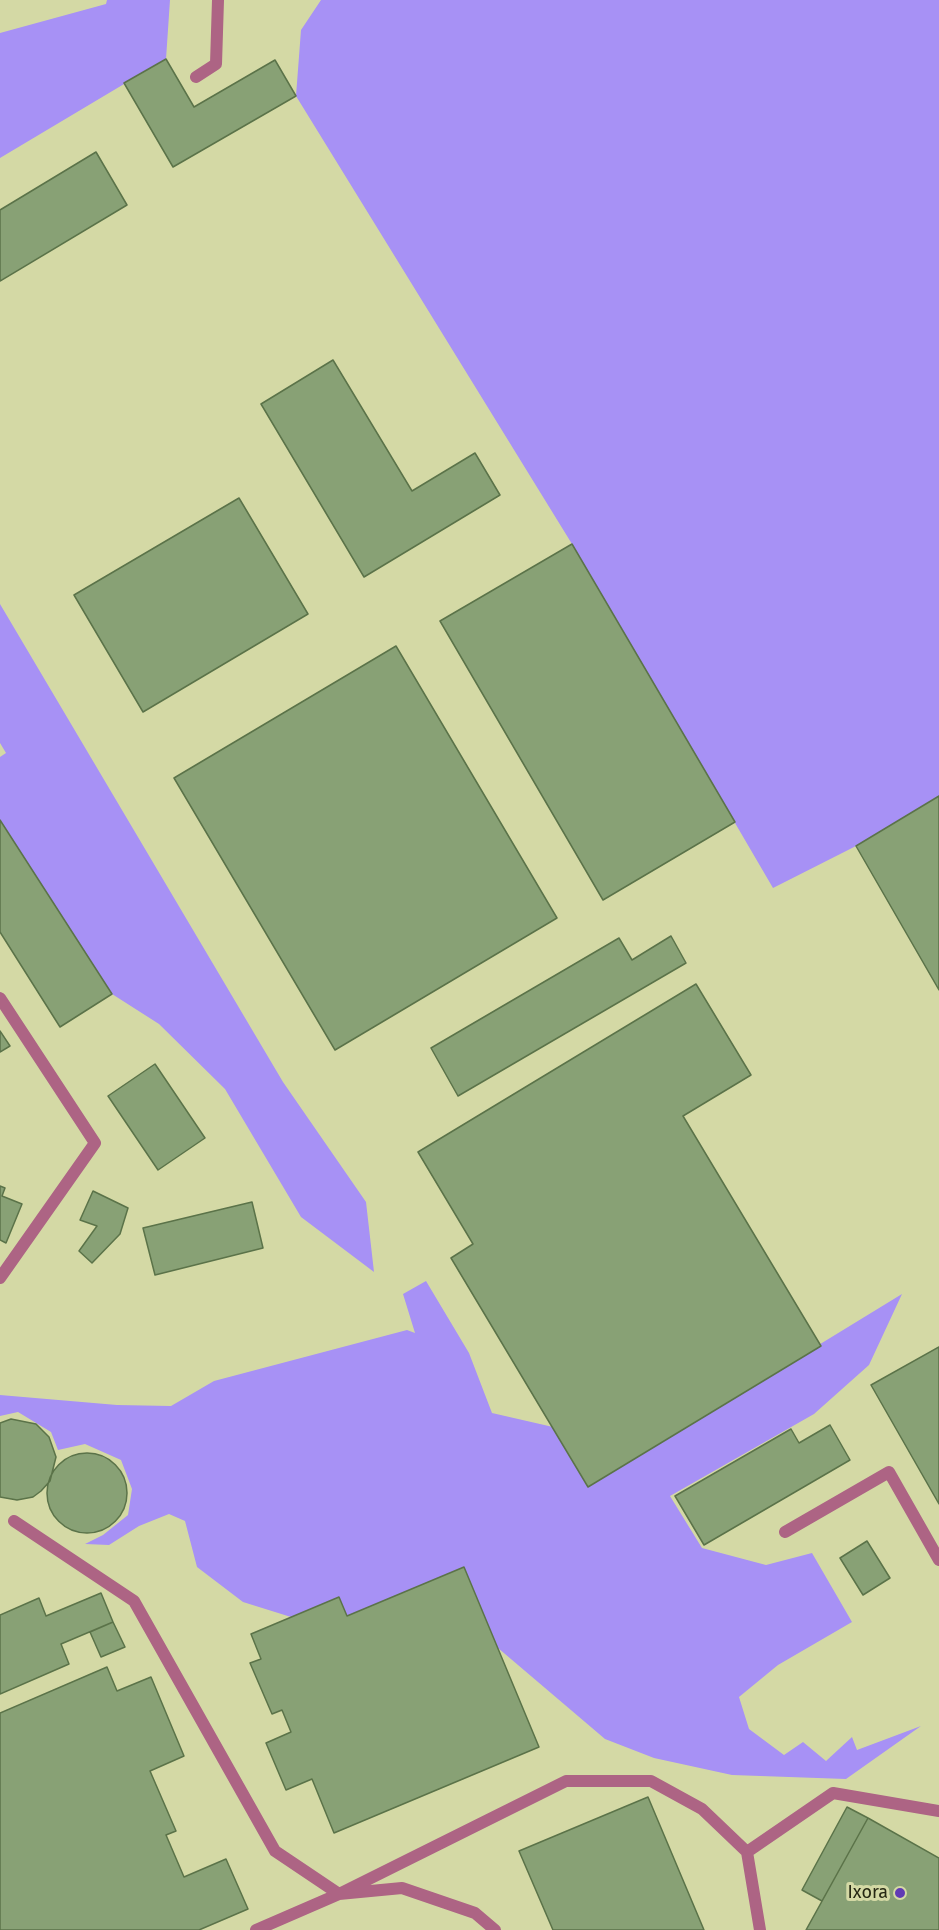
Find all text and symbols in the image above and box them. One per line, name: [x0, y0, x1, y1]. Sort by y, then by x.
place label: Ixora: [848, 1882, 888, 1904]
marker: Ixora: [893, 1886, 907, 1900]

